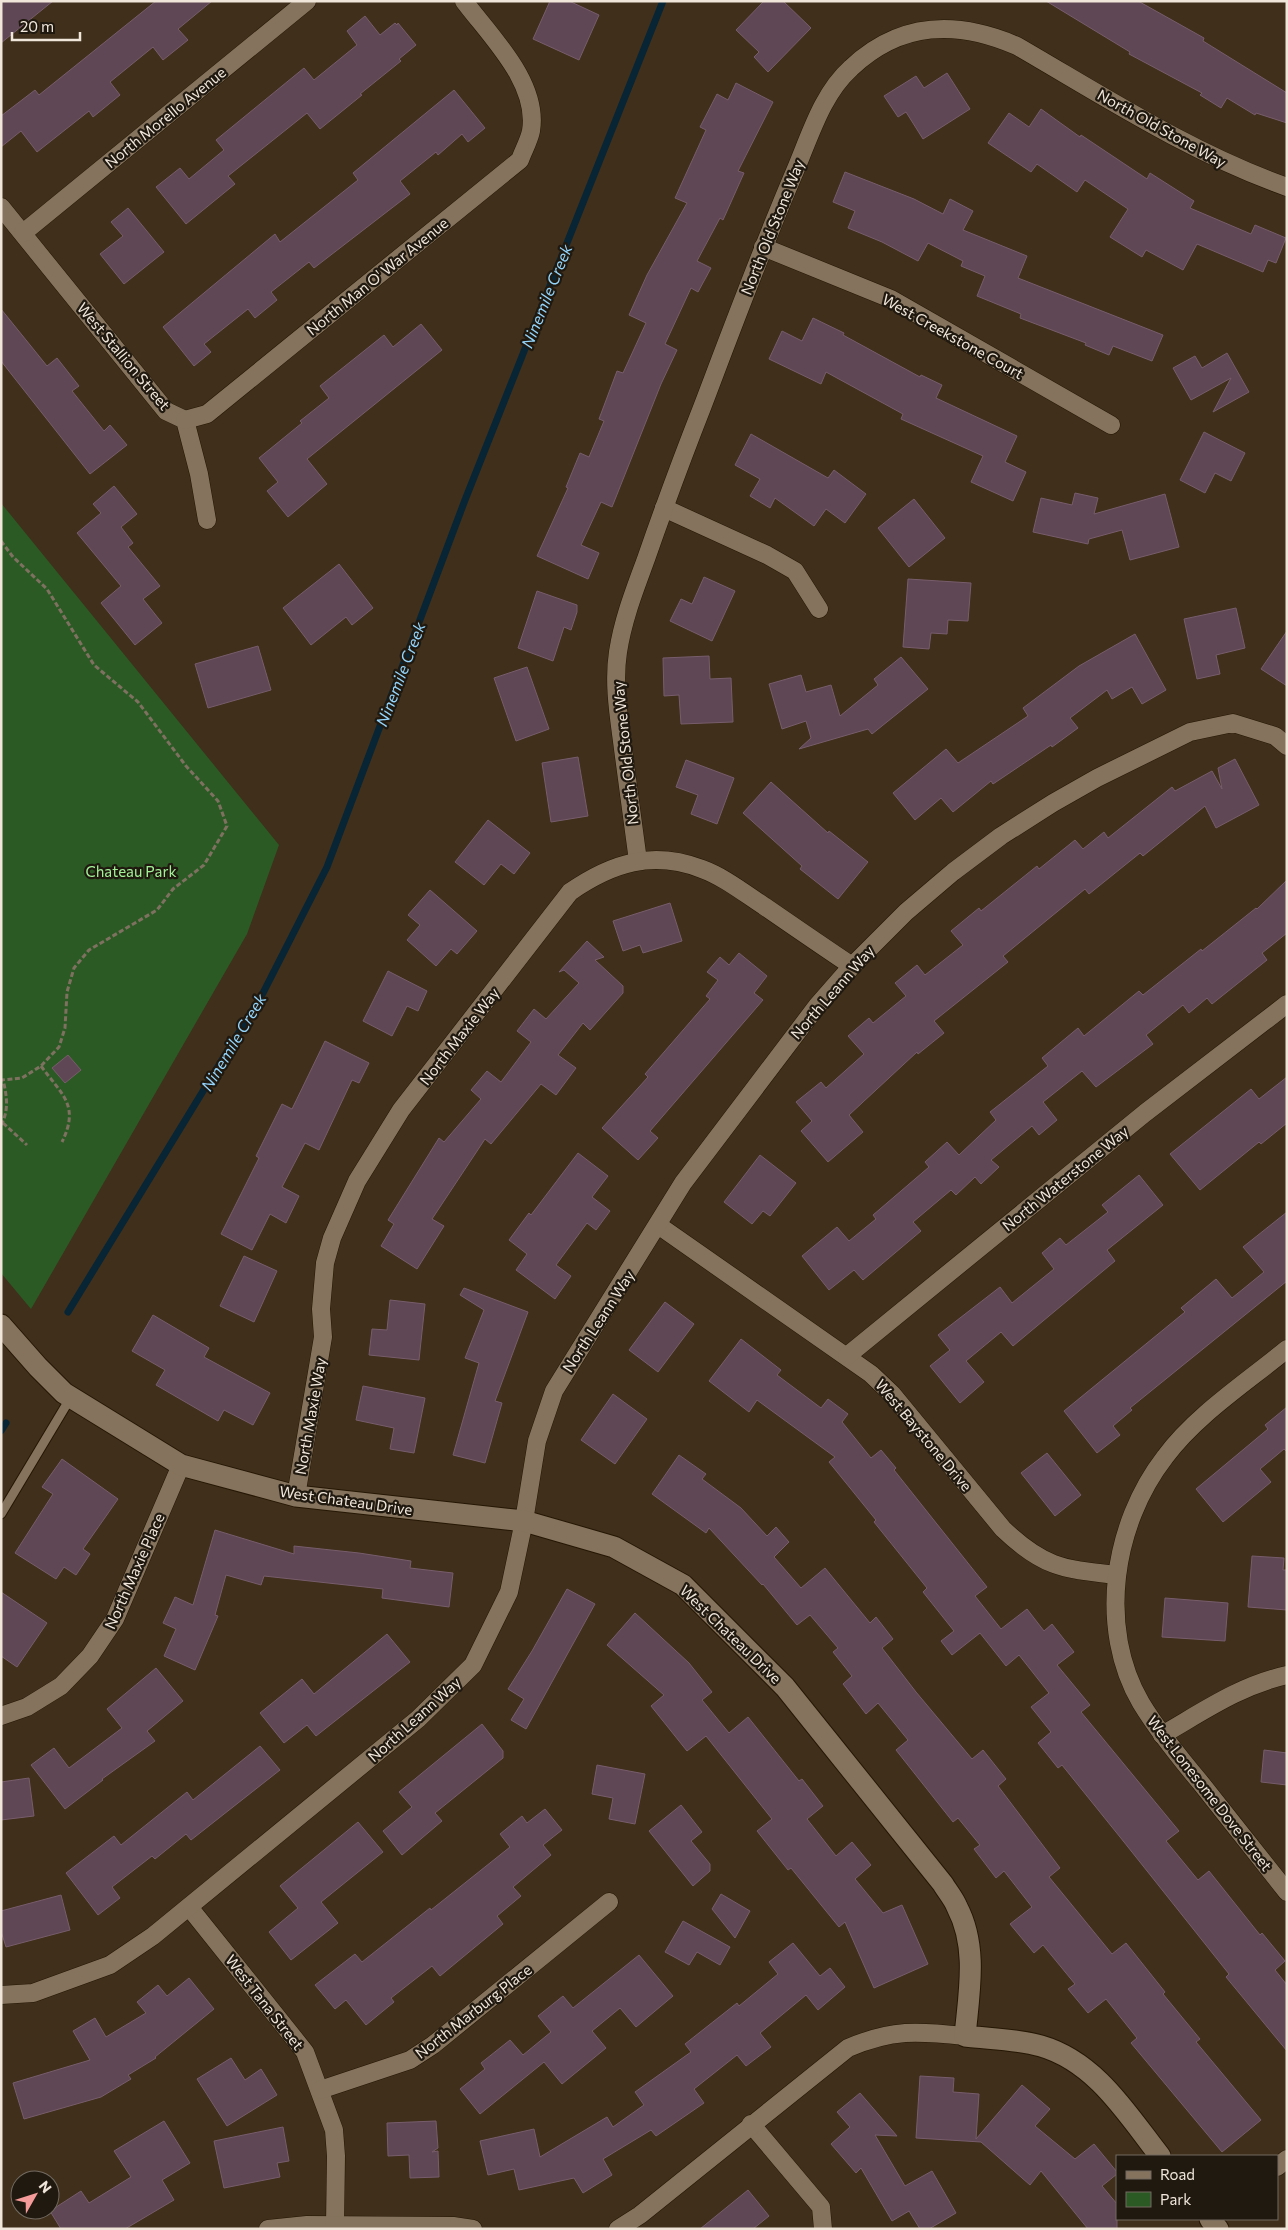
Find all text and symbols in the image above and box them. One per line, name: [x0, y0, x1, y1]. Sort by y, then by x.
scale bar: [12, 10, 80, 42]
text: 20 m: [20, 17, 54, 35]
street label: North Morello Avenue: [101, 63, 229, 171]
street label: North Old Stone Way: [1094, 85, 1230, 171]
street label: North Old Stone Way: [737, 156, 807, 297]
street label: North Man O' War Avenue: [303, 213, 451, 339]
water label: Ninemile Creek: [517, 241, 576, 351]
street label: West Creekstone Court: [879, 290, 1027, 382]
street label: West Stallion Street: [74, 299, 174, 413]
water label: Ninemile Creek: [371, 619, 429, 729]
street label: North Old Stone Way: [608, 680, 642, 826]
park label: Chateau Park: [85, 862, 177, 880]
street label: North Leann Way: [786, 941, 878, 1043]
street label: North Maxie Way: [415, 984, 503, 1088]
water label: Ninemile Creek: [197, 990, 270, 1094]
street label: North Waterstone Way: [998, 1121, 1132, 1234]
street label: North Leann Way: [558, 1266, 638, 1375]
street label: North Maxie Way: [291, 1356, 329, 1476]
street label: West Baystone Drive: [872, 1375, 976, 1495]
street label: West Chateau Drive: [278, 1482, 414, 1518]
street label: North Maxie Place: [100, 1510, 168, 1632]
street label: West Chateau Drive: [677, 1581, 785, 1687]
street label: North Leann Way: [364, 1673, 464, 1765]
street label: West Lonesome Dove Street: [1144, 1712, 1276, 1874]
street label: West Tana Street: [222, 1951, 308, 2053]
street label: North Marburg Place: [411, 1960, 535, 2062]
legend: [1116, 2155, 1278, 2220]
text: Road: [1160, 2165, 1195, 2183]
north arrow: [10, 2170, 60, 2220]
text: N: [36, 2177, 55, 2196]
text: Park: [1160, 2190, 1191, 2208]

